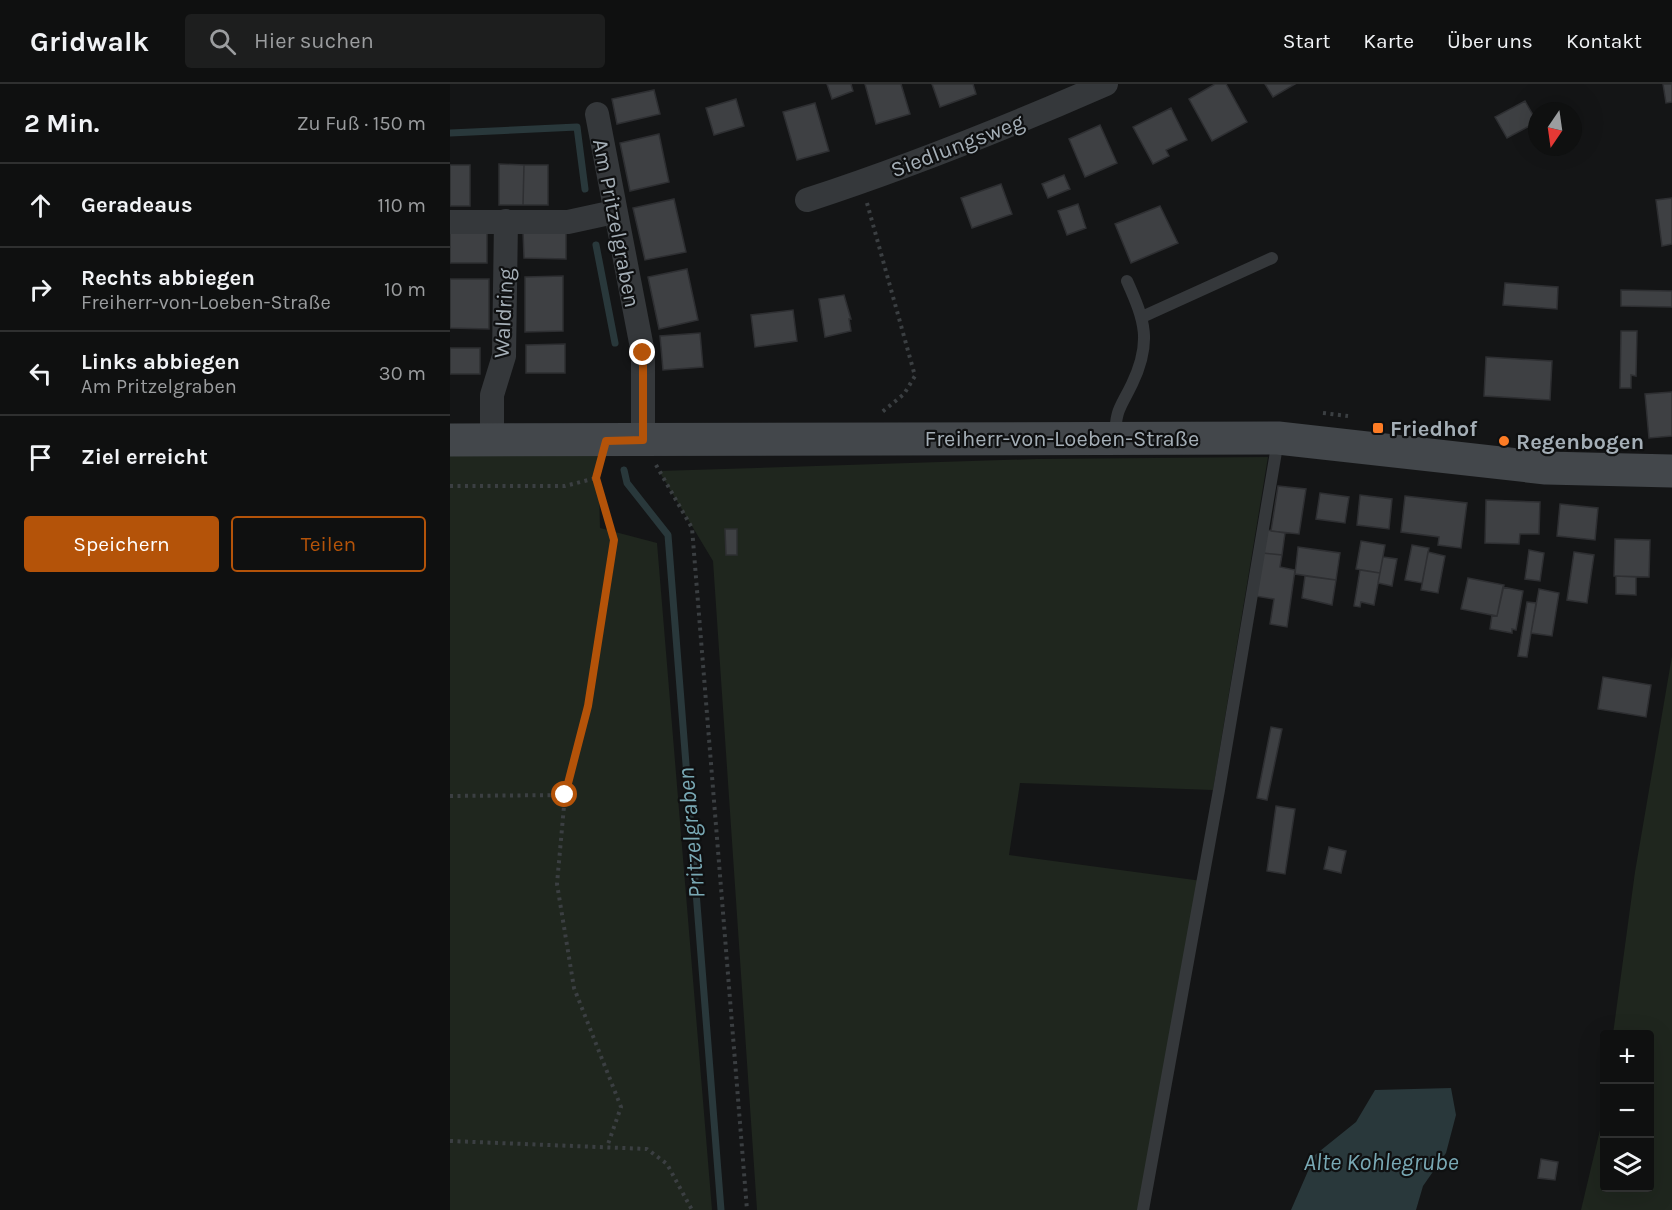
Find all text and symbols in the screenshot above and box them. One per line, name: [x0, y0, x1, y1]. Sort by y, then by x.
search box: [185, 14, 605, 68]
text: Gridwalk: [30, 25, 149, 58]
icon: search: [206, 25, 239, 58]
text: Hier suchen: [254, 28, 374, 54]
text: Start: [1283, 29, 1330, 53]
text: Karte: [1363, 29, 1414, 53]
text: Über uns: [1447, 29, 1533, 53]
text: Kontakt: [1566, 29, 1642, 53]
north arrow: [1528, 102, 1582, 156]
text: 2 Min.: [24, 108, 99, 139]
street label: Siedlungsweg: [887, 108, 1028, 183]
text: Zu Fuß · 150 m: [297, 112, 426, 135]
street label: Am Pritzelgraben: [587, 137, 645, 310]
icon: ahead: [24, 189, 57, 222]
text: Geradeaus: [81, 192, 193, 218]
text: 110 m: [377, 194, 426, 217]
text: Rechts abbiegen: [81, 265, 255, 291]
street label: Waldring: [489, 267, 519, 359]
icon: right: [24, 273, 57, 306]
text: 10 m: [384, 278, 426, 301]
text: Freiherr-von-Loeben-Straße: [81, 291, 331, 314]
route end: [629, 339, 655, 365]
text: Links abbiegen: [81, 349, 240, 375]
icon: left: [24, 357, 57, 390]
text: 30 m: [379, 362, 426, 385]
text: Am Pritzelgraben: [81, 375, 237, 398]
place label: Friedhof: [1390, 416, 1478, 442]
marker: Friedhof: [1371, 421, 1385, 435]
street label: Freiherr-von-Loeben-Straße: [925, 426, 1199, 452]
place label: Regenbogen: [1516, 429, 1644, 455]
marker: Regenbogen: [1497, 434, 1511, 448]
icon: arrive: [24, 441, 57, 474]
text: Ziel erreicht: [81, 444, 208, 470]
button: Speichern: [24, 516, 219, 572]
button: Teilen: [231, 516, 426, 572]
water label: Pritzelgraben: [671, 766, 711, 900]
route start: [551, 781, 577, 807]
map controls: [1600, 1030, 1654, 1192]
button: +: [1600, 1030, 1654, 1084]
button: −: [1600, 1084, 1654, 1138]
button: layers: [1600, 1138, 1654, 1192]
water label: Alte Kohlegrube: [1303, 1148, 1459, 1176]

